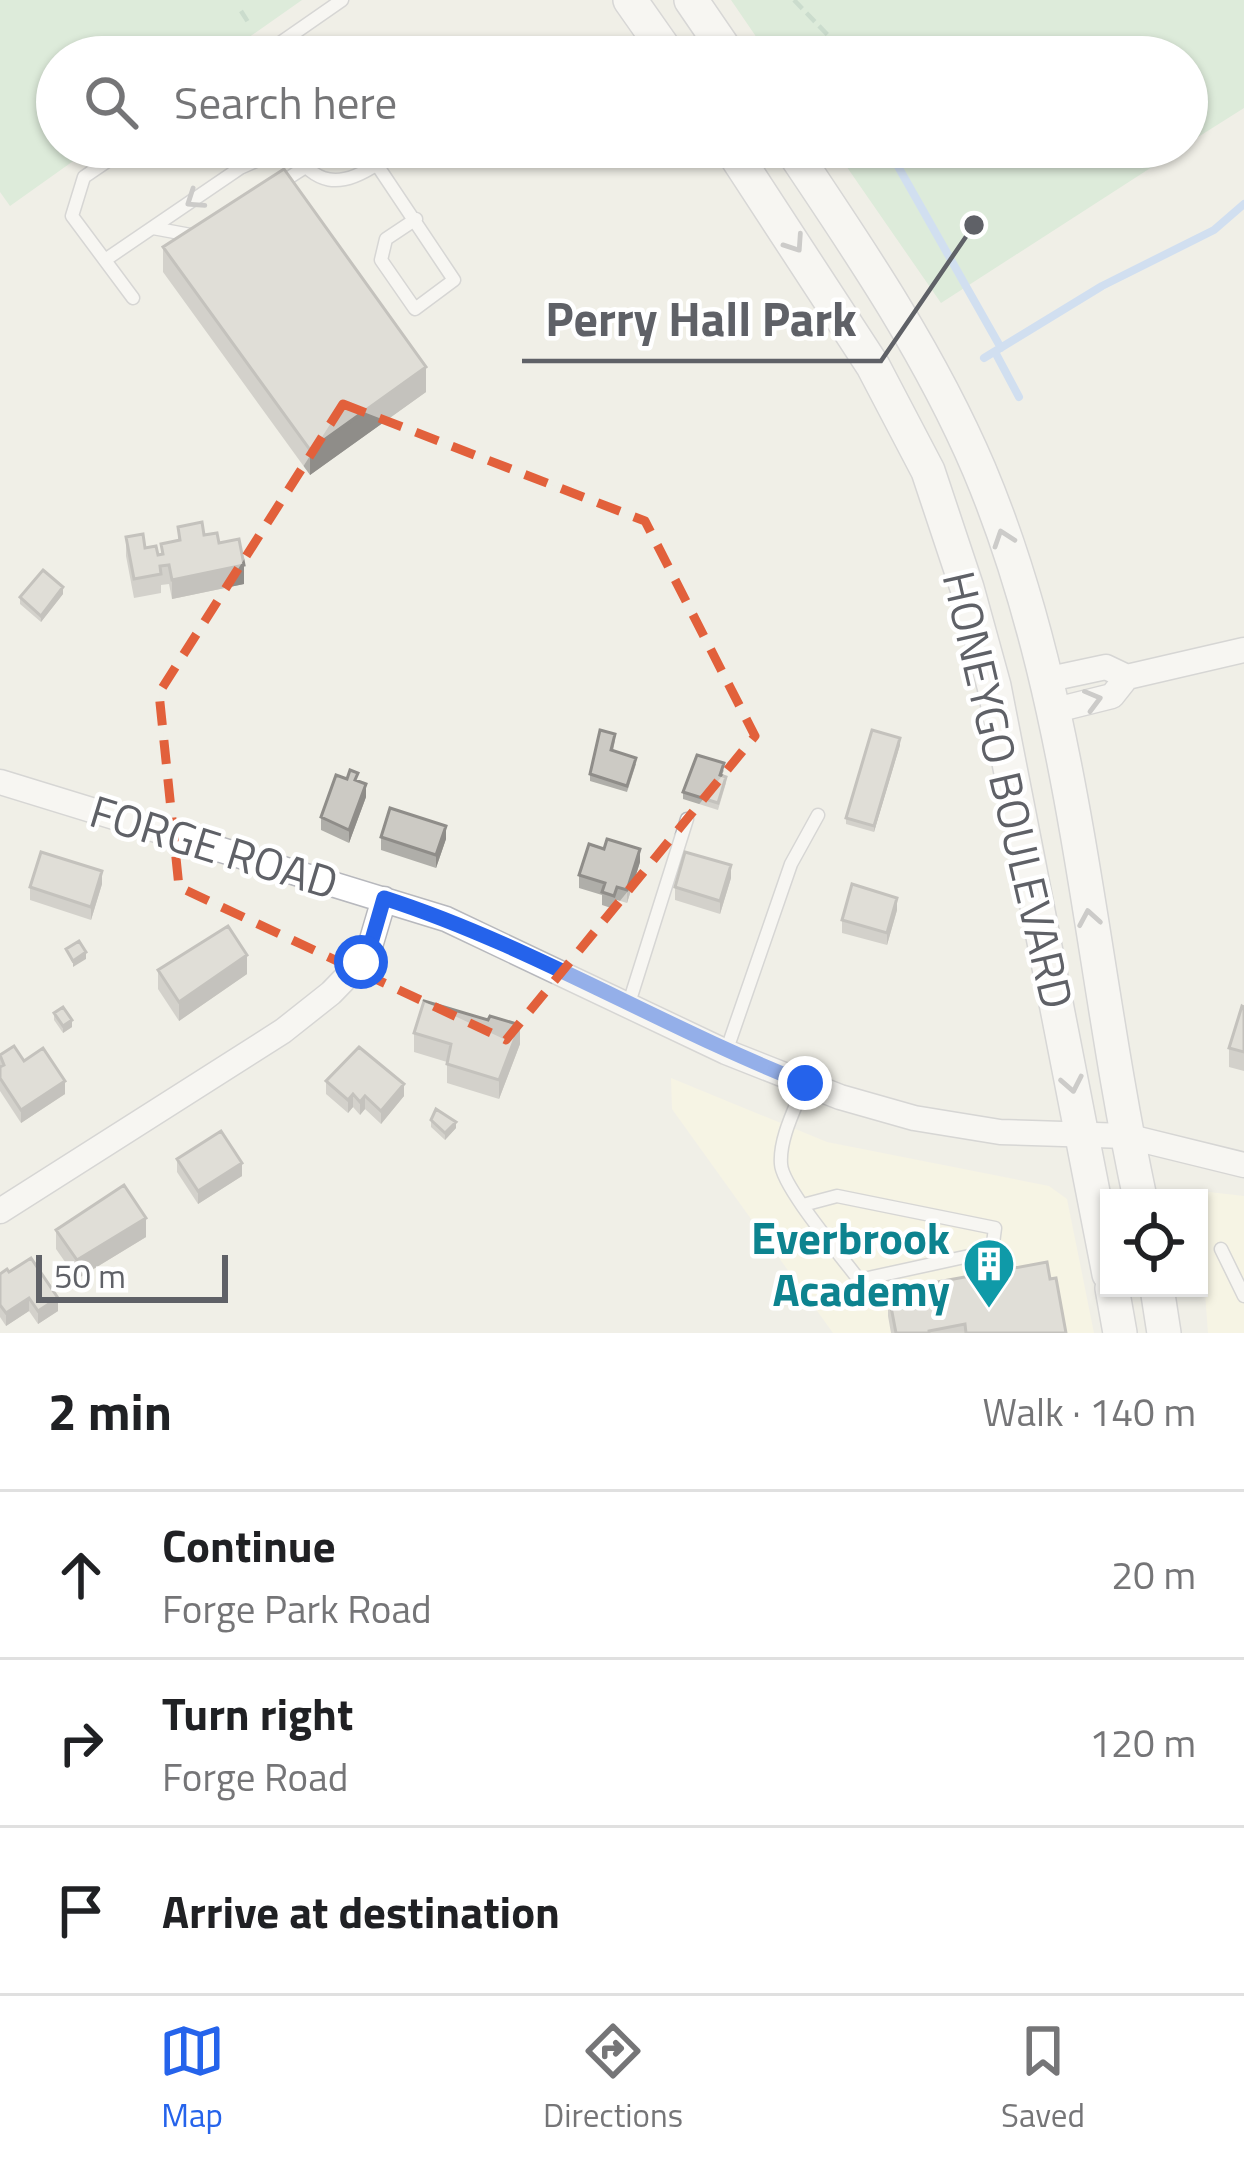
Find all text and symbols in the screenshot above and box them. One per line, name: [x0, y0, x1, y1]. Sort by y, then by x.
search box: [36, 36, 1208, 168]
text: Search here: [174, 68, 397, 136]
icon: search: [78, 69, 144, 135]
one-way arrow: [186, 186, 208, 208]
one-way arrow: [780, 231, 802, 253]
callout: Perry Hall Park: [522, 277, 881, 361]
text: Perry Hall Park: [545, 282, 857, 355]
one-way arrow: [993, 529, 1017, 550]
street label: HONEYGO BOULEVARD: [926, 564, 1092, 1015]
one-way arrow: [1082, 689, 1103, 714]
street label: FORGE ROAD: [82, 776, 347, 916]
one-way arrow: [1077, 908, 1102, 928]
route start: [334, 935, 388, 989]
route end: [778, 1056, 832, 1110]
one-way arrow: [1058, 1074, 1084, 1094]
map controls: [1100, 1189, 1208, 1297]
button: locate: [1100, 1189, 1208, 1297]
place label: Everbrook Academy: [751, 1203, 950, 1323]
building icon: Everbrook Academy: [961, 1236, 1017, 1310]
scale bar: [36, 1249, 228, 1302]
text: 50 m: [54, 1251, 126, 1301]
text: 2 min: [48, 1372, 172, 1450]
text: Walk · 140 m: [982, 1382, 1196, 1441]
text: Continue: [162, 1511, 336, 1579]
icon: ahead: [48, 1542, 114, 1608]
text: 20 m: [1111, 1545, 1196, 1604]
text: Forge Park Road: [162, 1579, 432, 1638]
text: Turn right: [162, 1679, 353, 1747]
icon: right: [48, 1710, 114, 1776]
text: 120 m: [1089, 1713, 1196, 1772]
text: Forge Road: [162, 1747, 348, 1806]
text: Arrive at destination: [162, 1877, 560, 1945]
icon: arrive: [48, 1878, 114, 1944]
tab: Map: [159, 2018, 225, 2140]
tab: Directions: [543, 2018, 683, 2140]
tab: Saved: [1001, 2018, 1085, 2140]

